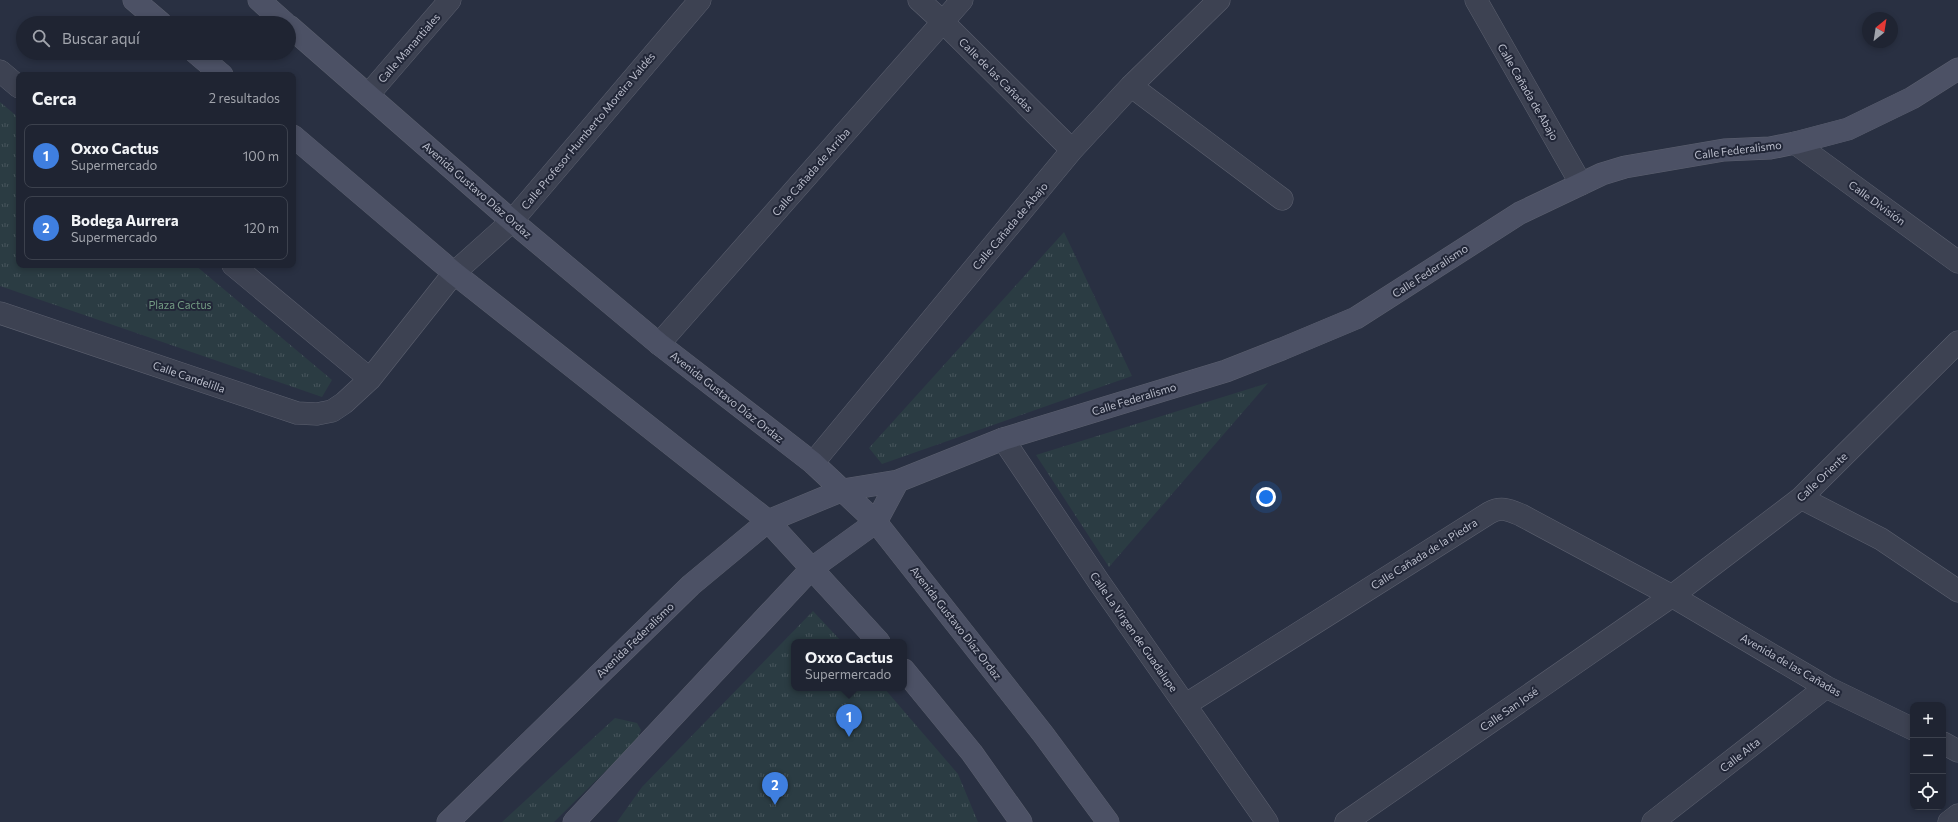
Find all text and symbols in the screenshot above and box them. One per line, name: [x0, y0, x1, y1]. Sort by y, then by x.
street label: Calle Manantiales: [375, 10, 442, 85]
north arrow: [1862, 12, 1898, 48]
search box: [16, 16, 296, 60]
icon: search: [30, 27, 52, 49]
text: Buscar aquí: [62, 29, 140, 47]
street label: Calle de las Cañadas: [957, 35, 1036, 114]
street label: Calle Cañada de Abajo: [1495, 41, 1562, 143]
street label: Calle Profesor Humberto Moreira Valdés: [518, 50, 657, 212]
text: Cerca: [32, 88, 77, 109]
text: 2 resultados: [209, 90, 280, 106]
street label: Calle Cañada de Arriba: [769, 125, 852, 218]
street label: Calle Federalismo: [1694, 138, 1783, 161]
text: Oxxo Cactus: [71, 139, 159, 157]
street label: Avenida Gustavo Díaz Ordaz: [420, 139, 535, 241]
text: 1: [43, 148, 49, 164]
text: 100 m: [243, 148, 279, 164]
text: Supermercado: [71, 157, 157, 173]
street label: Calle División: [1846, 178, 1908, 228]
street label: Calle Cañada de Abajo: [969, 179, 1050, 272]
text: Bodega Aurrera: [71, 211, 179, 229]
text: 2: [42, 220, 50, 236]
text: 120 m: [244, 220, 279, 236]
text: Supermercado: [71, 229, 157, 245]
street label: Calle Federalismo: [1389, 241, 1470, 300]
park label: Plaza Cactus: [148, 298, 212, 311]
street label: Avenida Gustavo Díaz Ordaz: [668, 348, 787, 445]
street label: Calle Candelilla: [151, 358, 227, 395]
street label: Calle Federalismo: [1090, 379, 1178, 418]
street label: Calle Oriente: [1794, 449, 1850, 504]
your location: [1256, 487, 1276, 507]
street label: Calle Cañada de la Piedra: [1368, 515, 1479, 592]
street label: Avenida Gustavo Díaz Ordaz: [908, 563, 1005, 682]
street label: Calle La Virgen de Guadalupe: [1088, 569, 1181, 694]
street label: Avenida Federalismo: [593, 599, 676, 680]
street label: Avenida de las Cañadas: [1739, 630, 1844, 699]
popup: [791, 639, 907, 691]
text: Oxxo Cactus: [805, 648, 893, 666]
text: Supermercado: [805, 666, 891, 682]
street label: Calle San José: [1477, 684, 1541, 734]
map controls: [1910, 702, 1946, 810]
button: +: [1910, 702, 1946, 738]
pin: 1: [836, 704, 862, 737]
street label: Calle Alta: [1717, 735, 1762, 774]
button: −: [1910, 738, 1946, 774]
pin: 2: [762, 772, 788, 805]
button: locate: [1910, 774, 1946, 810]

